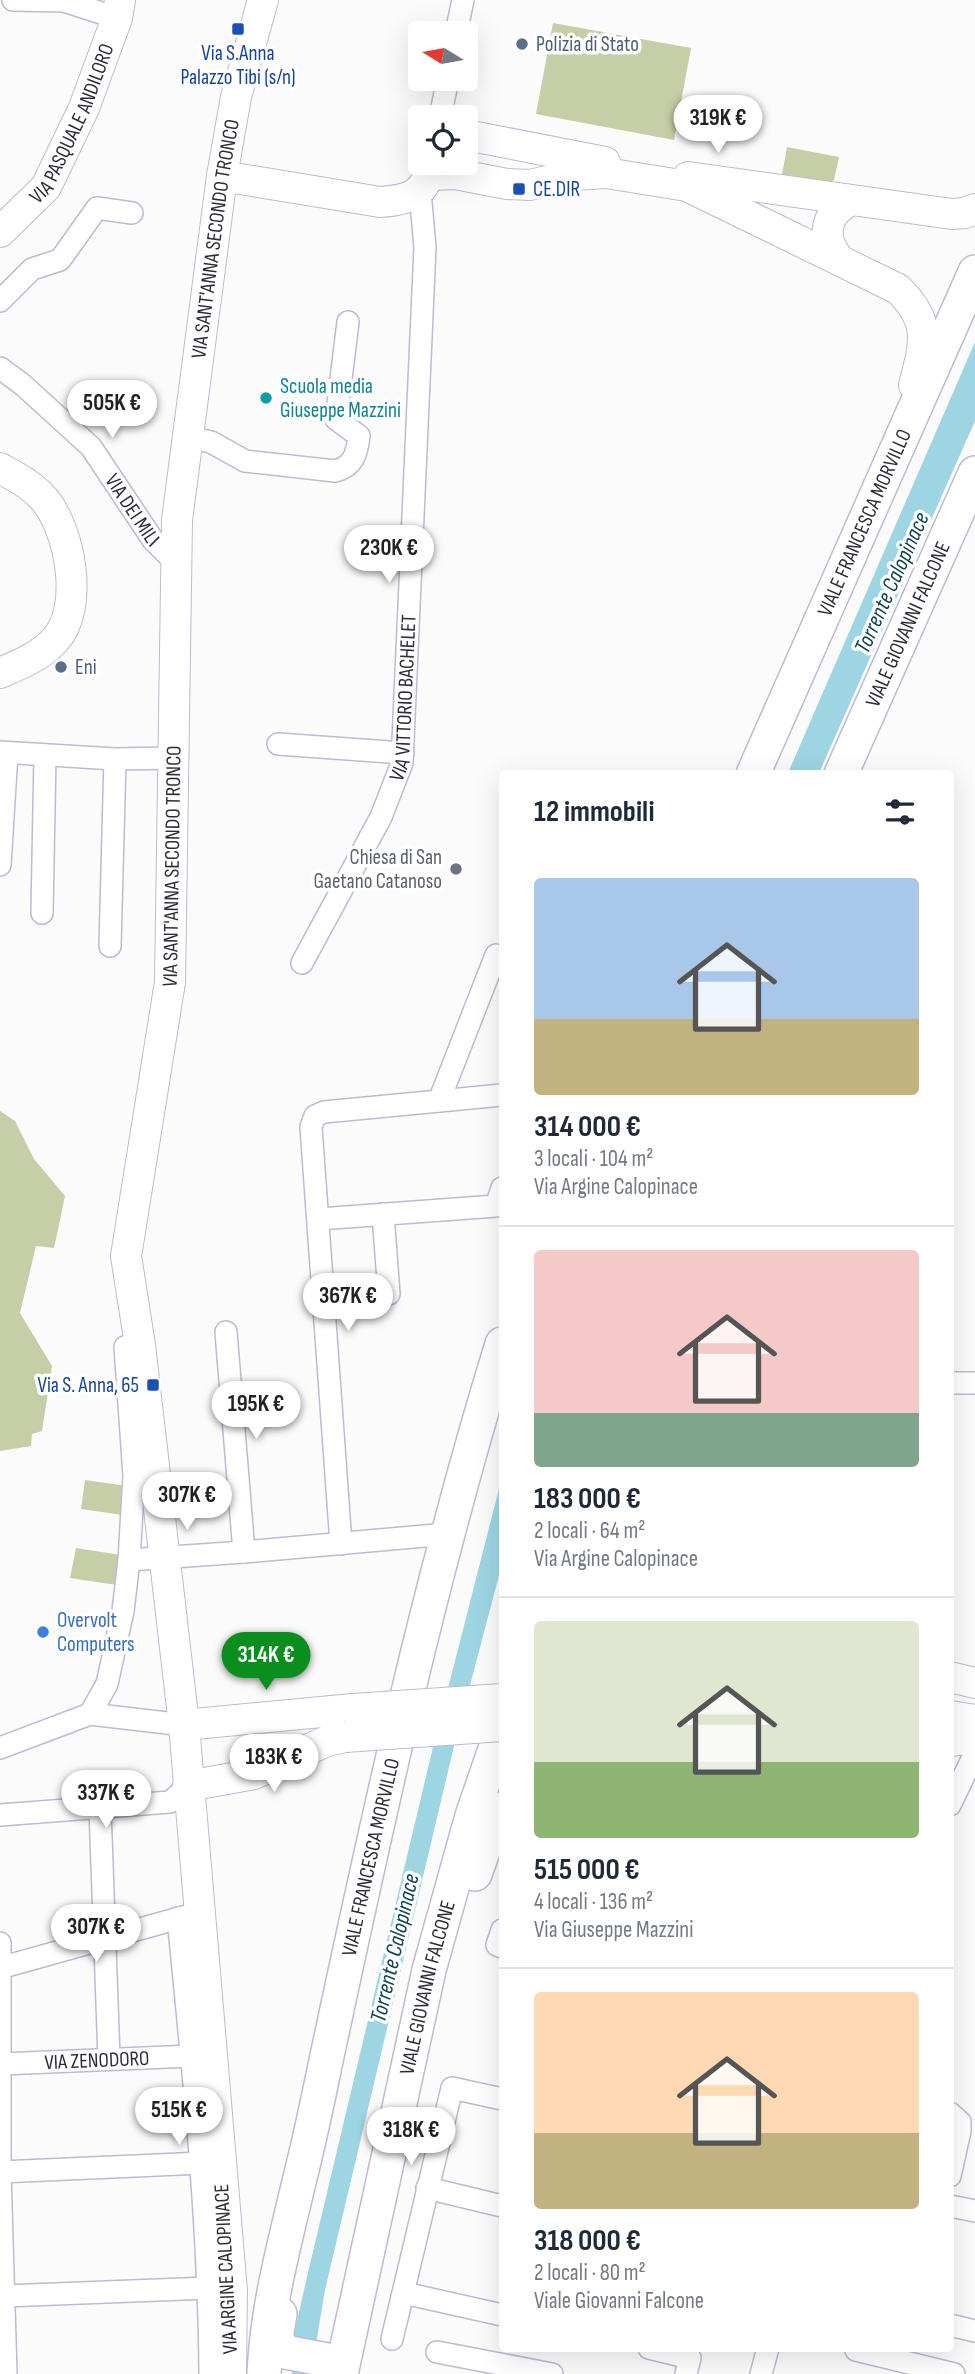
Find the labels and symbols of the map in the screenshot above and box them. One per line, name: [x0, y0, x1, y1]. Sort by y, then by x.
marker: Via S.Anna Palazzo Tibi (s/n): [230, 21, 246, 37]
north arrow: [408, 21, 478, 91]
place label: Polizia di Stato: [536, 32, 639, 57]
marker: Polizia di Stato: [514, 36, 530, 52]
street label: VIA PASQUALE ANDILORO: [24, 40, 119, 209]
place label: Via S.Anna Palazzo Tibi (s/n): [180, 41, 296, 90]
pin: 319K €: [661, 96, 775, 155]
street label: VIA SANT'ANNA SECONDO TRONCO: [186, 117, 244, 360]
place label: CE.DIR: [533, 177, 580, 202]
marker: CE.DIR: [511, 181, 527, 197]
place label: Scuola media Giuseppe Mazzini: [280, 374, 401, 423]
pin: 505K €: [55, 380, 169, 440]
marker: Scuola media Giuseppe Mazzini: [258, 390, 274, 406]
street label: VIALE FRANCESCA MORVILLO: [812, 425, 917, 620]
street label: VIA DEI MILI: [100, 469, 165, 552]
water label: Torrente Calopinace: [848, 508, 936, 658]
pin: 230K €: [332, 526, 446, 585]
street label: VIALE GIOVANNI FALCONE: [860, 538, 955, 711]
street label: VIA VITTORIO BACHELET: [384, 613, 421, 785]
place label: Eni: [75, 655, 97, 680]
marker: Eni: [53, 659, 69, 675]
street label: VIA SANT'ANNA SECONDO TRONCO: [157, 745, 186, 989]
place label: Chiesa di San Gaetano Catanoso: [313, 845, 442, 894]
marker: Chiesa di San Gaetano Catanoso: [448, 861, 464, 877]
pin: 367K €: [291, 1274, 405, 1333]
place label: Via S. Anna, 65: [38, 1373, 139, 1398]
marker: Via S. Anna, 65: [145, 1377, 161, 1393]
pin: 195K €: [199, 1382, 313, 1441]
pin: 307K €: [130, 1472, 244, 1532]
place label: Overvolt Computers: [57, 1608, 135, 1657]
marker: Overvolt Computers: [35, 1624, 51, 1640]
pin: 314K €: [209, 1632, 323, 1692]
pin: 183K €: [217, 1734, 331, 1794]
street label: VIALE FRANCESCA MORVILLO: [336, 1756, 405, 1959]
pin: 337K €: [49, 1770, 163, 1830]
water label: Torrente Calopinace: [364, 1871, 426, 2025]
street label: VIALE GIOVANNI FALCONE: [394, 1898, 460, 2077]
pin: 307K €: [39, 1904, 153, 1964]
street label: VIA ZENODORO: [44, 2045, 150, 2075]
pin: 515K €: [122, 2088, 236, 2147]
pin: 318K €: [354, 2108, 468, 2167]
street label: VIA ARGINE CALOPINACE: [209, 2183, 243, 2355]

